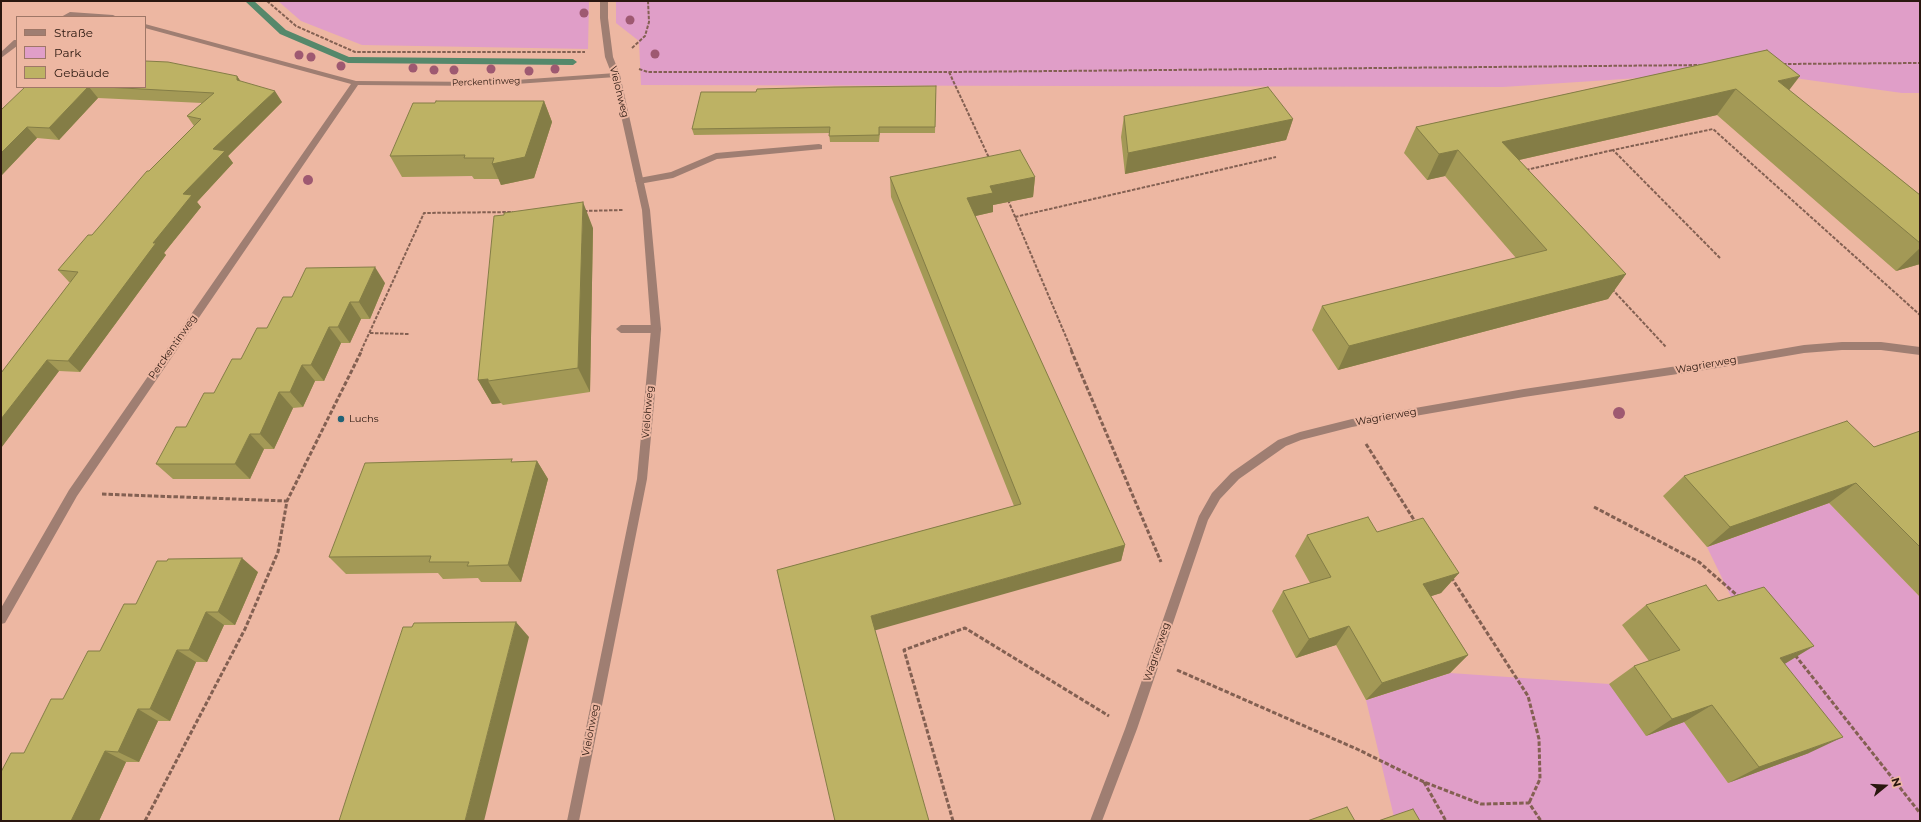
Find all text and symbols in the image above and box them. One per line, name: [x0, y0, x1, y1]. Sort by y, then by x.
legend: [16, 16, 146, 88]
text: Straße: [54, 25, 93, 40]
text: Park: [54, 45, 81, 60]
text: Gebäude: [54, 65, 109, 80]
street label: Vielohweg: [607, 65, 631, 119]
street label: Perckentinweg: [452, 75, 520, 89]
street label: Perckentinweg: [146, 312, 200, 382]
street label: Wagrierweg: [1675, 354, 1737, 376]
street label: Vielohweg: [640, 385, 656, 439]
street label: Wagrierweg: [1355, 406, 1417, 428]
place label: Luchs: [349, 413, 379, 425]
marker: Luchs: [336, 414, 346, 424]
street label: Wagrierweg: [1141, 621, 1173, 683]
street label: Vielohweg: [580, 703, 602, 757]
north arrow: [1865, 766, 1905, 806]
text: N: [1888, 776, 1904, 789]

